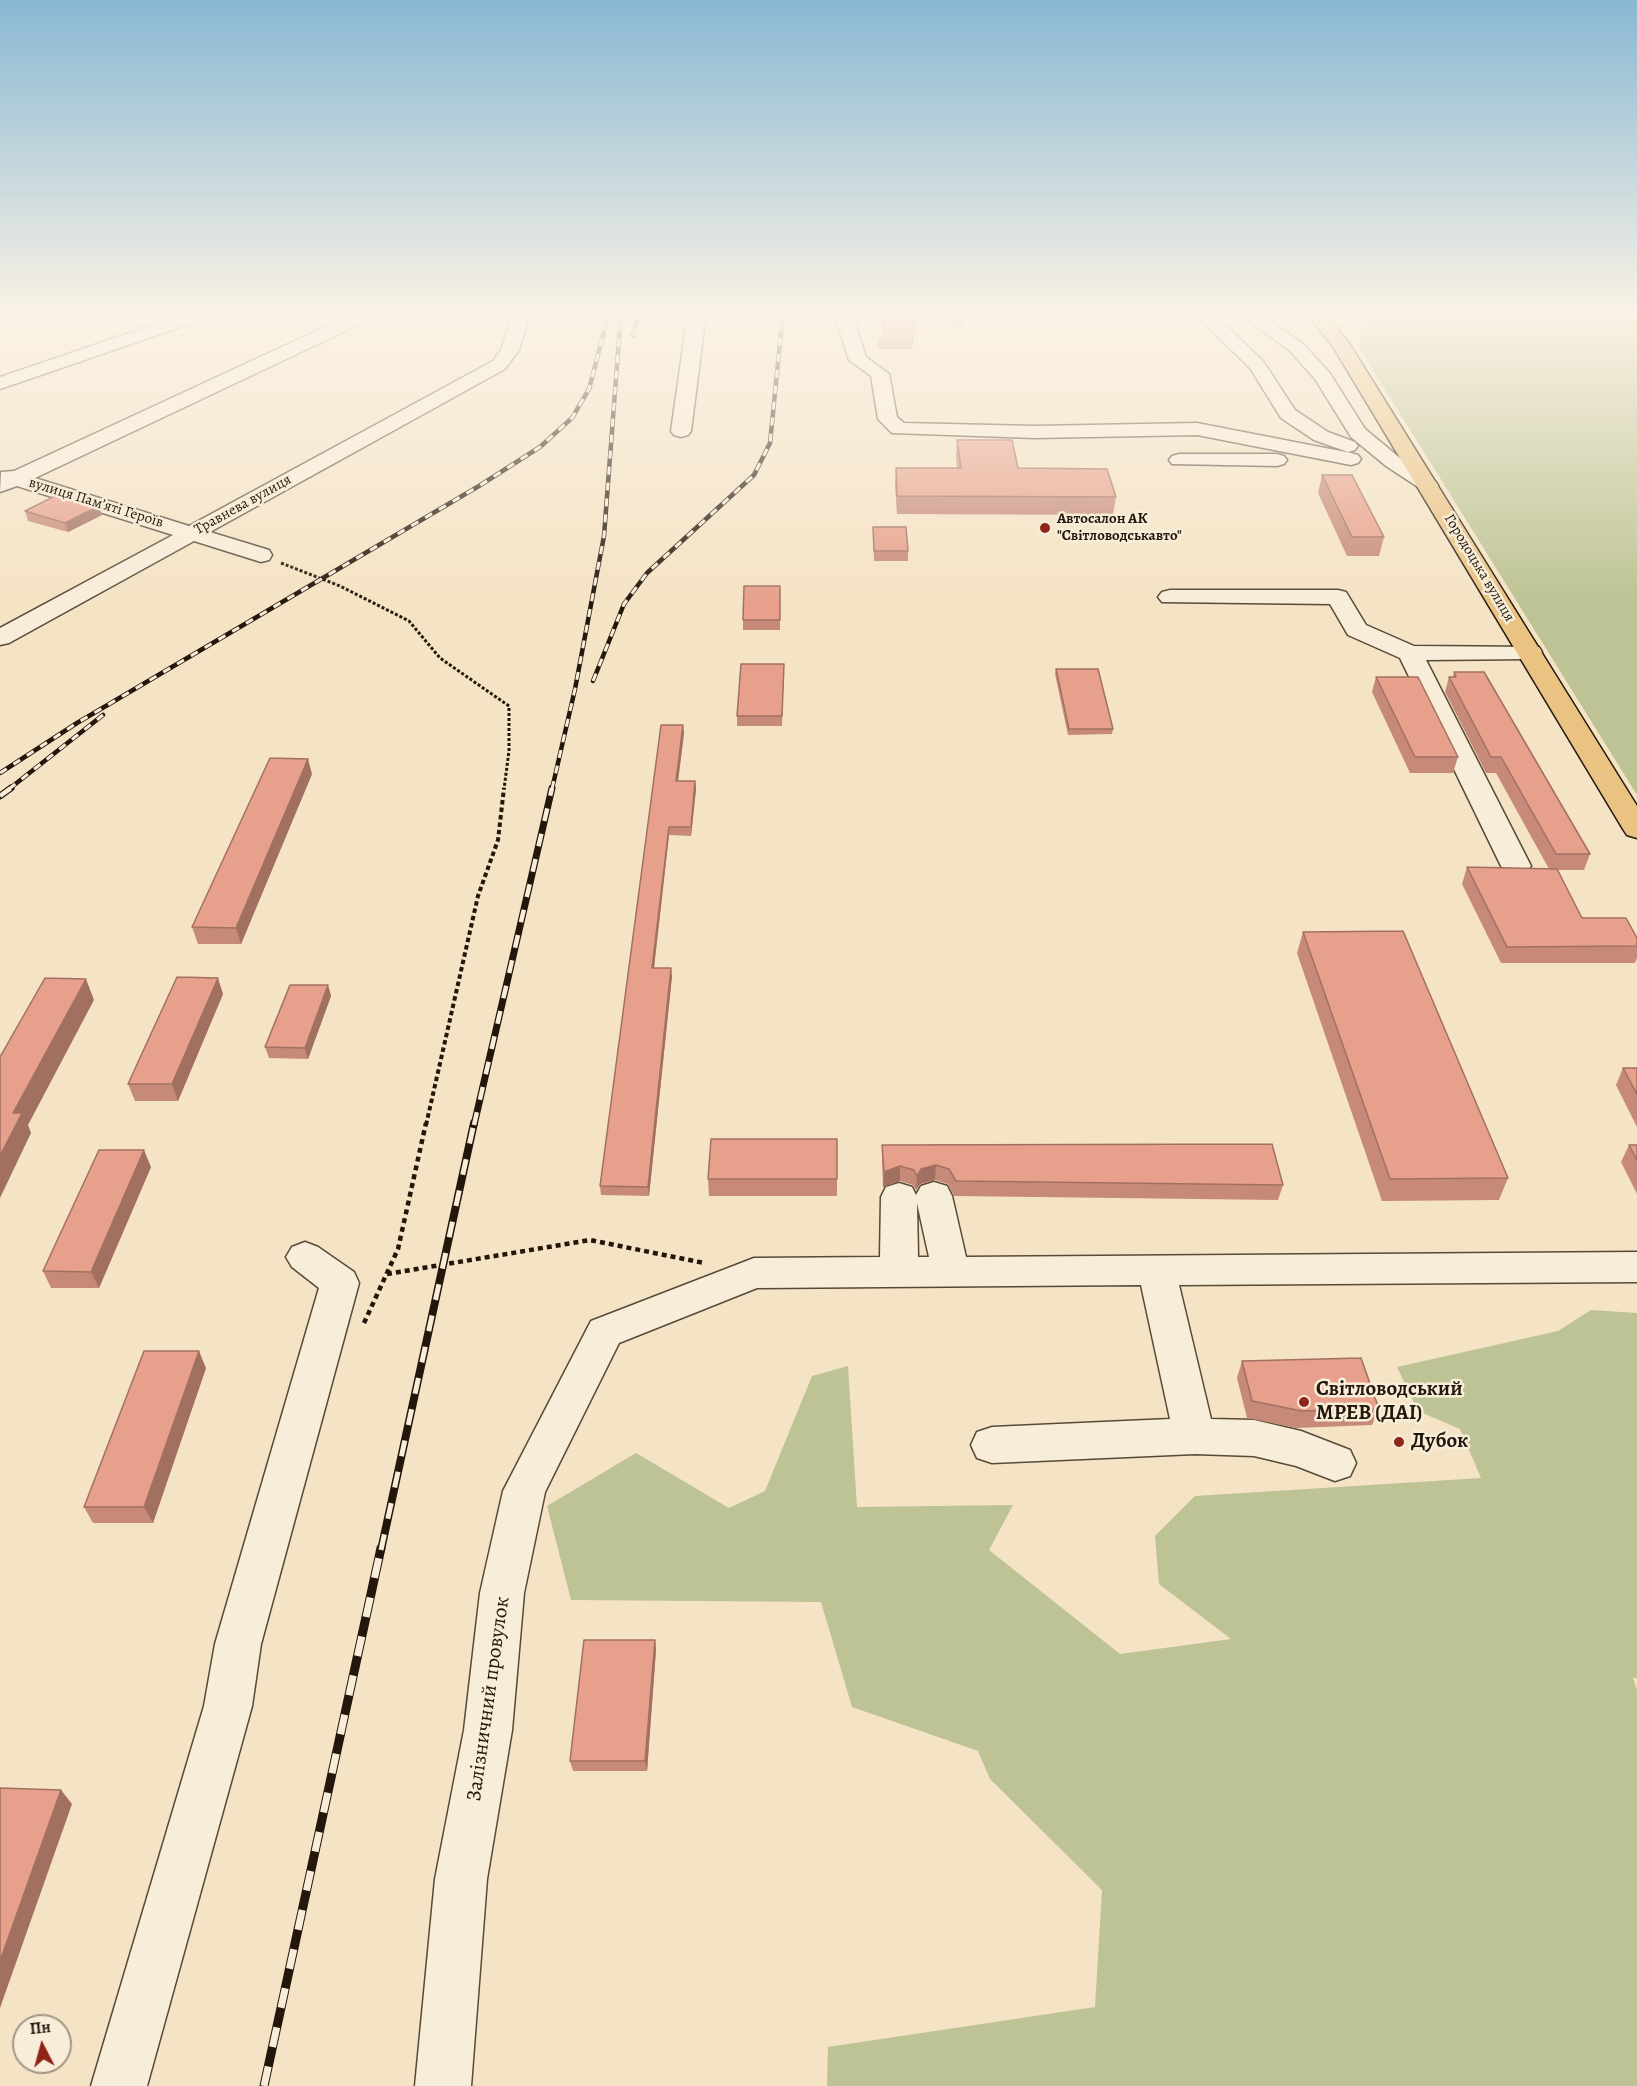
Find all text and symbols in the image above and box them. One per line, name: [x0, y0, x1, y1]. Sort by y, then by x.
street label: Травнева вулиця: [191, 471, 295, 539]
street label: вулиця Памʼяті Героїв: [27, 474, 165, 532]
place label: Автосалон АК "Світловодськавто": [1057, 510, 1182, 545]
street label: Городоцька вулиця: [1440, 511, 1518, 625]
marker: Автосалон АК "Світловодськавто": [1038, 521, 1052, 535]
place label: Світловодський МРЕВ (ДАІ): [1316, 1377, 1463, 1427]
marker: Світловодський МРЕВ (ДАІ): [1297, 1395, 1311, 1409]
place label: Дубок: [1411, 1429, 1468, 1455]
marker: Дубок: [1392, 1435, 1406, 1449]
street label: Залізничний провулок: [462, 1595, 516, 1803]
north arrow: [12, 2014, 72, 2074]
text: Пн: [29, 2016, 52, 2040]

